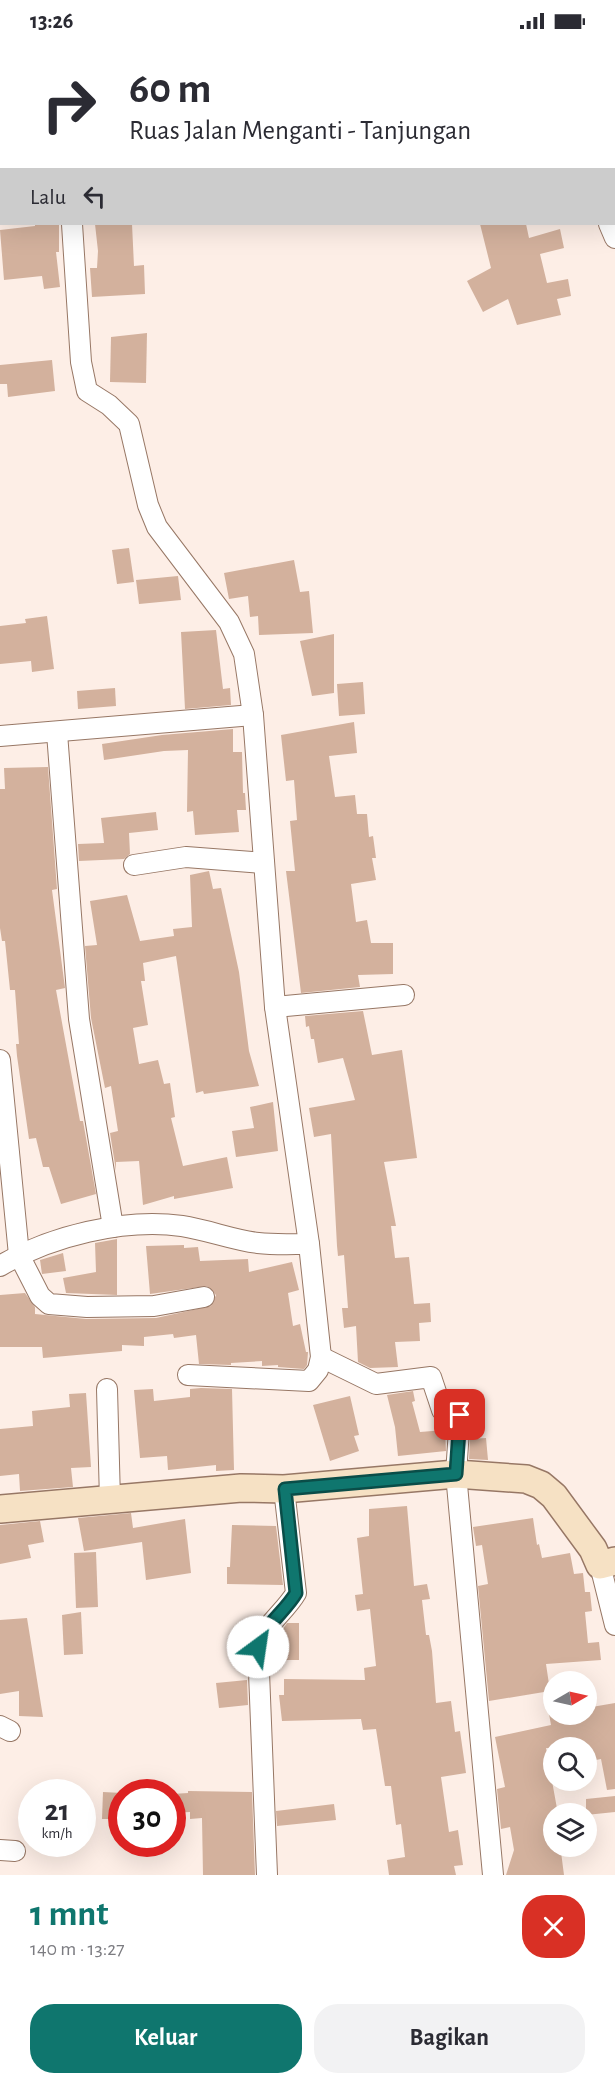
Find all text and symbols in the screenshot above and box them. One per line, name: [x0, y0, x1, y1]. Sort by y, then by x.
text: 13:26: [30, 10, 73, 32]
icon: right: [30, 66, 108, 144]
text: 60 m: [129, 68, 211, 110]
text: Ruas Jalan Menganti - Tanjungan: [129, 117, 471, 144]
icon: left: [78, 180, 111, 213]
text: Lalu: [30, 186, 66, 208]
pin: [434, 1389, 485, 1440]
icon: arrive: [443, 1398, 476, 1431]
position arrow: [226, 1615, 290, 1679]
north arrow: [543, 1671, 597, 1725]
map controls: [543, 1671, 597, 1857]
button: search: [543, 1737, 597, 1791]
speed limit sign: 30: [108, 1779, 186, 1857]
text: 21: [45, 1796, 69, 1826]
button: layers: [543, 1803, 597, 1857]
text: km/h: [42, 1826, 72, 1841]
button: close: [522, 1895, 585, 1958]
text: 1 mnt: [30, 1896, 108, 1932]
text: 140 m · 13:27: [30, 1939, 125, 1959]
button: Keluar: [30, 2004, 302, 2073]
button: Bagikan: [314, 2004, 585, 2073]

